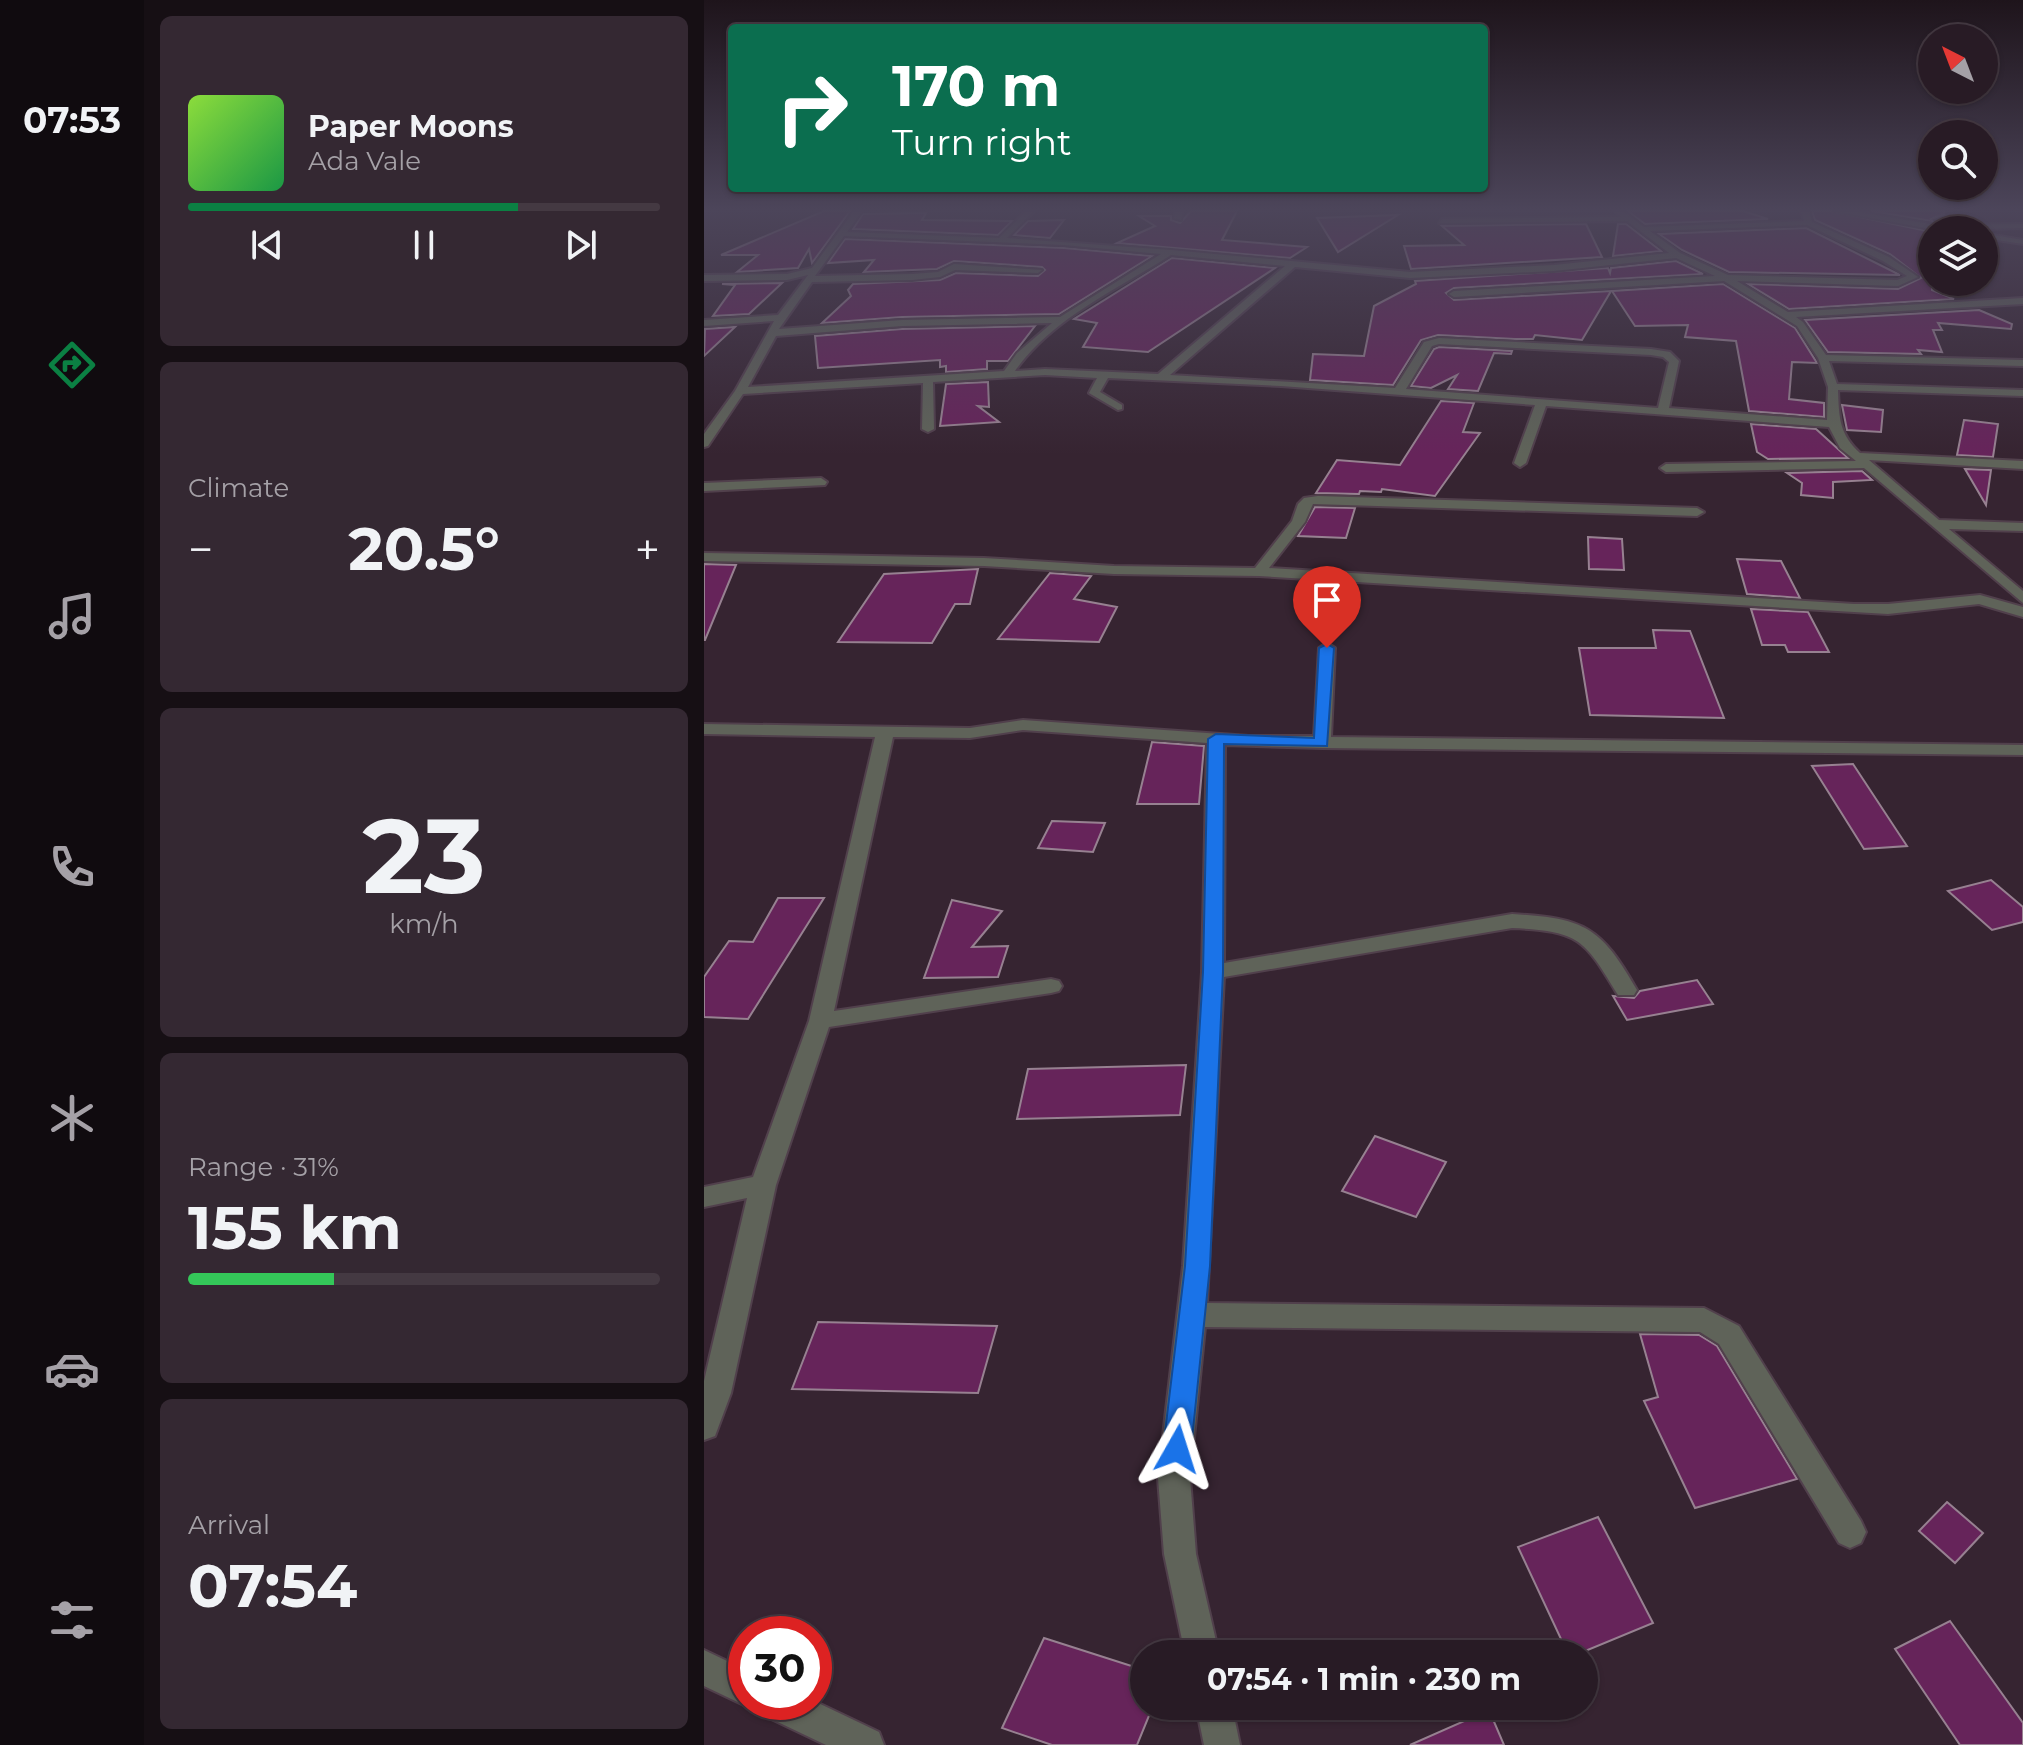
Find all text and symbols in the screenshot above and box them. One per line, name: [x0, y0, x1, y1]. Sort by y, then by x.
north arrow: [1918, 24, 1998, 104]
map controls: [1918, 24, 1998, 296]
text: 170 m: [892, 52, 1060, 120]
icon: right: [760, 56, 864, 160]
text: 07:53: [23, 98, 121, 142]
text: Paper Moons: [308, 108, 514, 145]
text: Turn right: [892, 120, 1072, 164]
button: search: [1918, 120, 1998, 200]
text: Ada Vale: [308, 145, 421, 177]
button: layers: [1918, 216, 1998, 296]
icon: previous: [245, 223, 289, 267]
icon: pause: [402, 223, 446, 267]
icon: next: [559, 223, 603, 267]
icon: directions: [44, 337, 100, 393]
text: Climate: [188, 472, 289, 504]
text: 20.5°: [348, 512, 500, 585]
text: −: [188, 522, 213, 576]
text: +: [635, 522, 660, 576]
pin: [1293, 566, 1361, 648]
icon: arrive: [1305, 578, 1349, 622]
icon: music: [44, 588, 100, 644]
text: 23: [363, 792, 485, 919]
icon: phone: [44, 839, 100, 895]
text: km/h: [389, 908, 459, 940]
icon: climate: [44, 1090, 100, 1146]
text: Range · 31%: [188, 1151, 339, 1183]
text: 155 km: [188, 1191, 402, 1264]
icon: car: [44, 1341, 100, 1397]
position arrow: [1135, 1407, 1219, 1491]
text: Arrival: [188, 1509, 270, 1541]
text: 07:54: [188, 1549, 357, 1622]
icon: filters: [44, 1592, 100, 1648]
speed limit sign: 30: [728, 1616, 832, 1720]
text: 07:54 · 1 min · 230 m: [1207, 1661, 1521, 1698]

